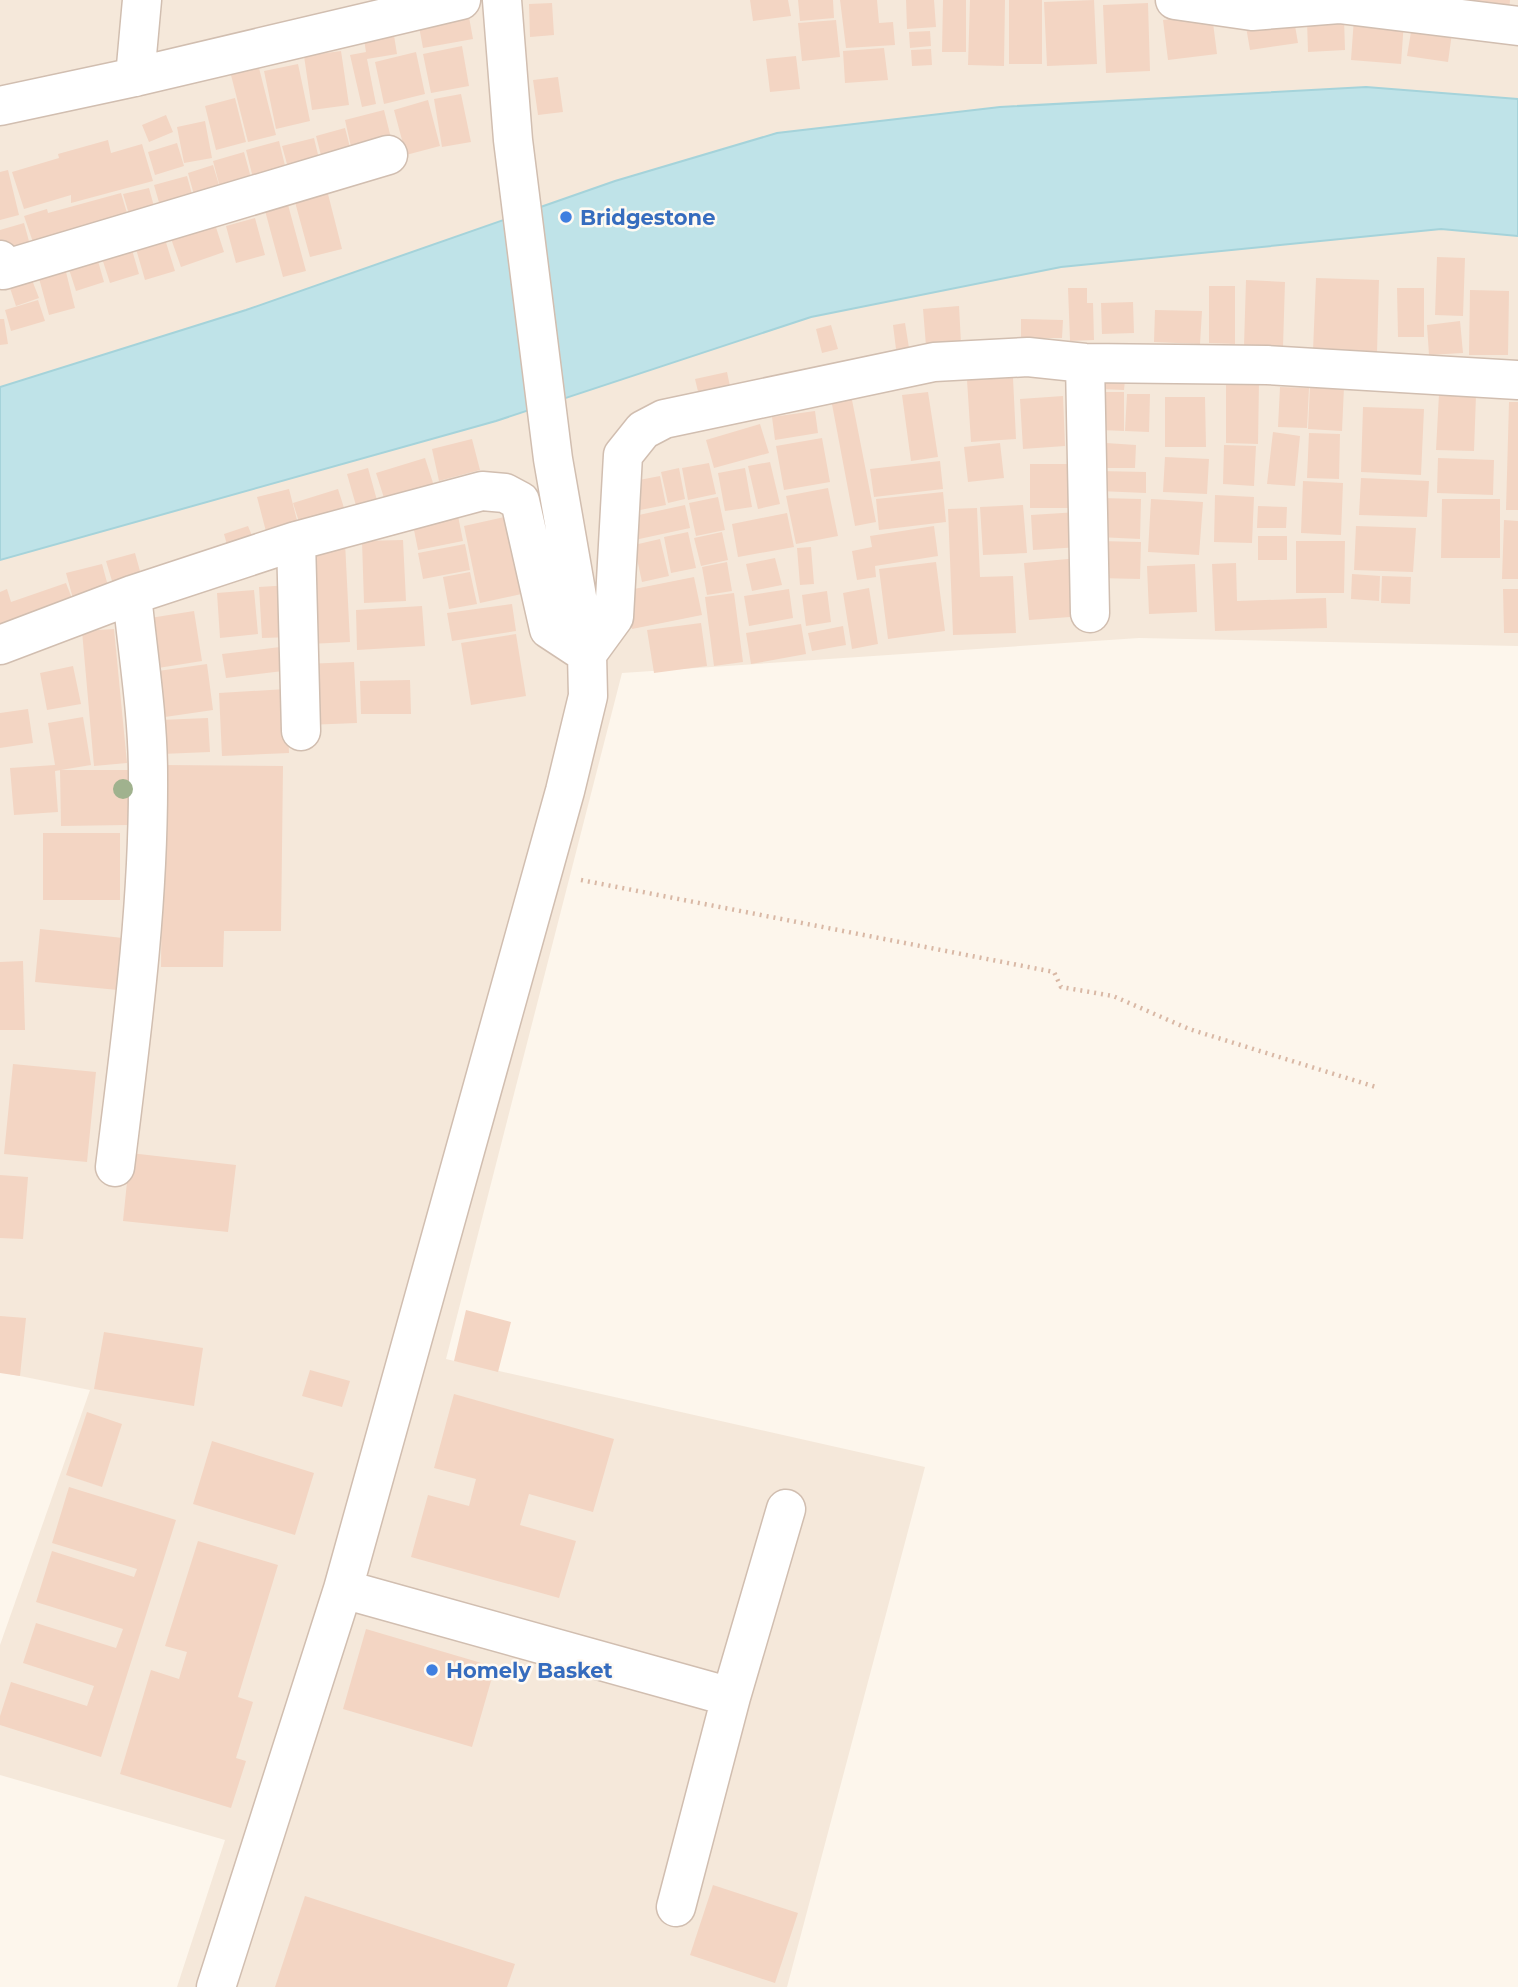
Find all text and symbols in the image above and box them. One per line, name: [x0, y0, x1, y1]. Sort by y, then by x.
place label: Bridgestone: [580, 205, 715, 230]
marker: Bridgestone: [558, 209, 574, 225]
place label: Homely Basket: [446, 1658, 613, 1683]
marker: Homely Basket: [424, 1662, 440, 1678]

